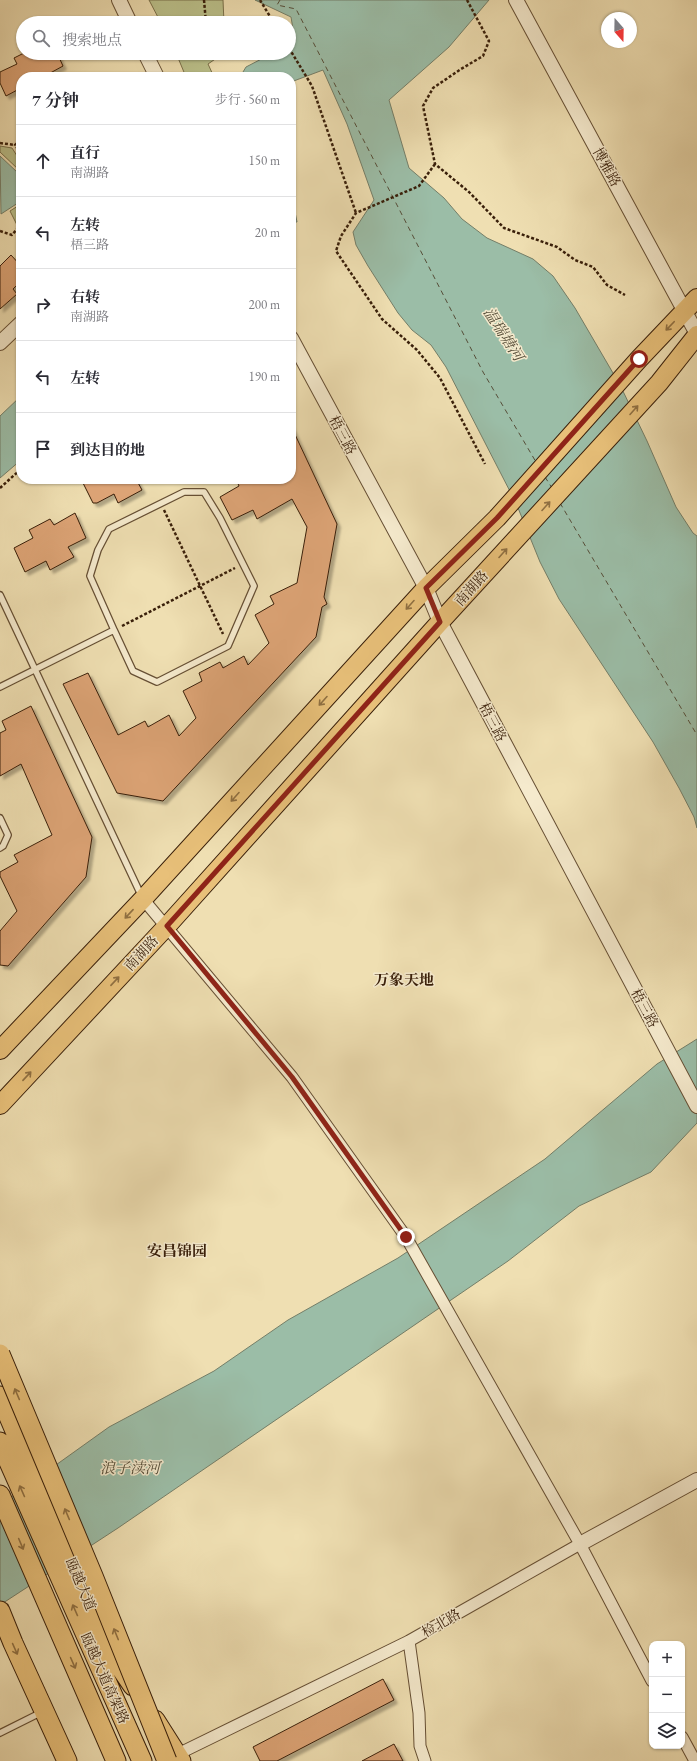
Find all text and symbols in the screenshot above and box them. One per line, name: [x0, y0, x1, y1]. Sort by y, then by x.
north arrow: [601, 12, 637, 48]
search box: [16, 16, 296, 60]
icon: search: [30, 27, 52, 49]
text: 搜索地点: [62, 30, 122, 49]
text: 7 分钟: [32, 89, 79, 111]
text: 步行 · 560 m: [215, 91, 280, 108]
text: 直行: [70, 143, 100, 162]
street label: 博雅路: [589, 144, 625, 190]
icon: ahead: [32, 150, 54, 172]
text: 150 m: [249, 152, 280, 169]
text: 南湖路: [70, 164, 109, 181]
text: 左转: [70, 215, 100, 234]
icon: left: [32, 222, 54, 244]
text: 20 m: [255, 224, 280, 241]
text: 梧三路: [70, 236, 109, 253]
text: 右转: [70, 287, 100, 306]
icon: right: [32, 294, 54, 316]
text: 200 m: [249, 296, 280, 313]
water label: 温瑞塘河: [480, 304, 530, 367]
text: 南湖路: [70, 308, 109, 325]
one-way arrow: [665, 321, 675, 331]
route start: [630, 350, 648, 368]
icon: left: [32, 366, 54, 388]
text: 左转: [70, 368, 100, 387]
text: 190 m: [249, 368, 280, 385]
one-way arrow: [629, 405, 638, 415]
street label: 梧三路: [325, 412, 361, 458]
icon: arrive: [32, 438, 54, 460]
text: 到达目的地: [70, 440, 145, 459]
one-way arrow: [541, 501, 551, 511]
one-way arrow: [498, 548, 507, 558]
street label: 南湖路: [450, 566, 492, 610]
one-way arrow: [406, 600, 415, 610]
one-way arrow: [318, 696, 327, 706]
street label: 梧三路: [475, 699, 511, 745]
one-way arrow: [231, 792, 240, 803]
one-way arrow: [124, 909, 133, 919]
street label: 南湖路: [120, 932, 162, 974]
district label: 万象天地: [374, 970, 434, 989]
one-way arrow: [110, 976, 120, 986]
street label: 梧三路: [627, 985, 663, 1031]
one-way arrow: [22, 1071, 31, 1081]
route end: [397, 1228, 415, 1246]
district label: 安昌锦园: [147, 1241, 207, 1260]
one-way arrow: [12, 1388, 20, 1400]
water label: 浪子渎河: [100, 1458, 163, 1477]
one-way arrow: [18, 1486, 25, 1498]
one-way arrow: [63, 1508, 70, 1520]
one-way arrow: [18, 1538, 25, 1550]
street label: 瓯越大道: [62, 1555, 100, 1613]
one-way arrow: [71, 1605, 78, 1617]
street label: 检北路: [418, 1605, 464, 1641]
one-way arrow: [112, 1628, 120, 1640]
street label: 瓯越大道高架路: [77, 1630, 133, 1726]
map controls: [649, 1641, 685, 1749]
button: +: [649, 1641, 685, 1677]
one-way arrow: [12, 1642, 19, 1654]
one-way arrow: [70, 1657, 77, 1669]
button: −: [649, 1677, 685, 1713]
button: layers: [649, 1713, 685, 1749]

